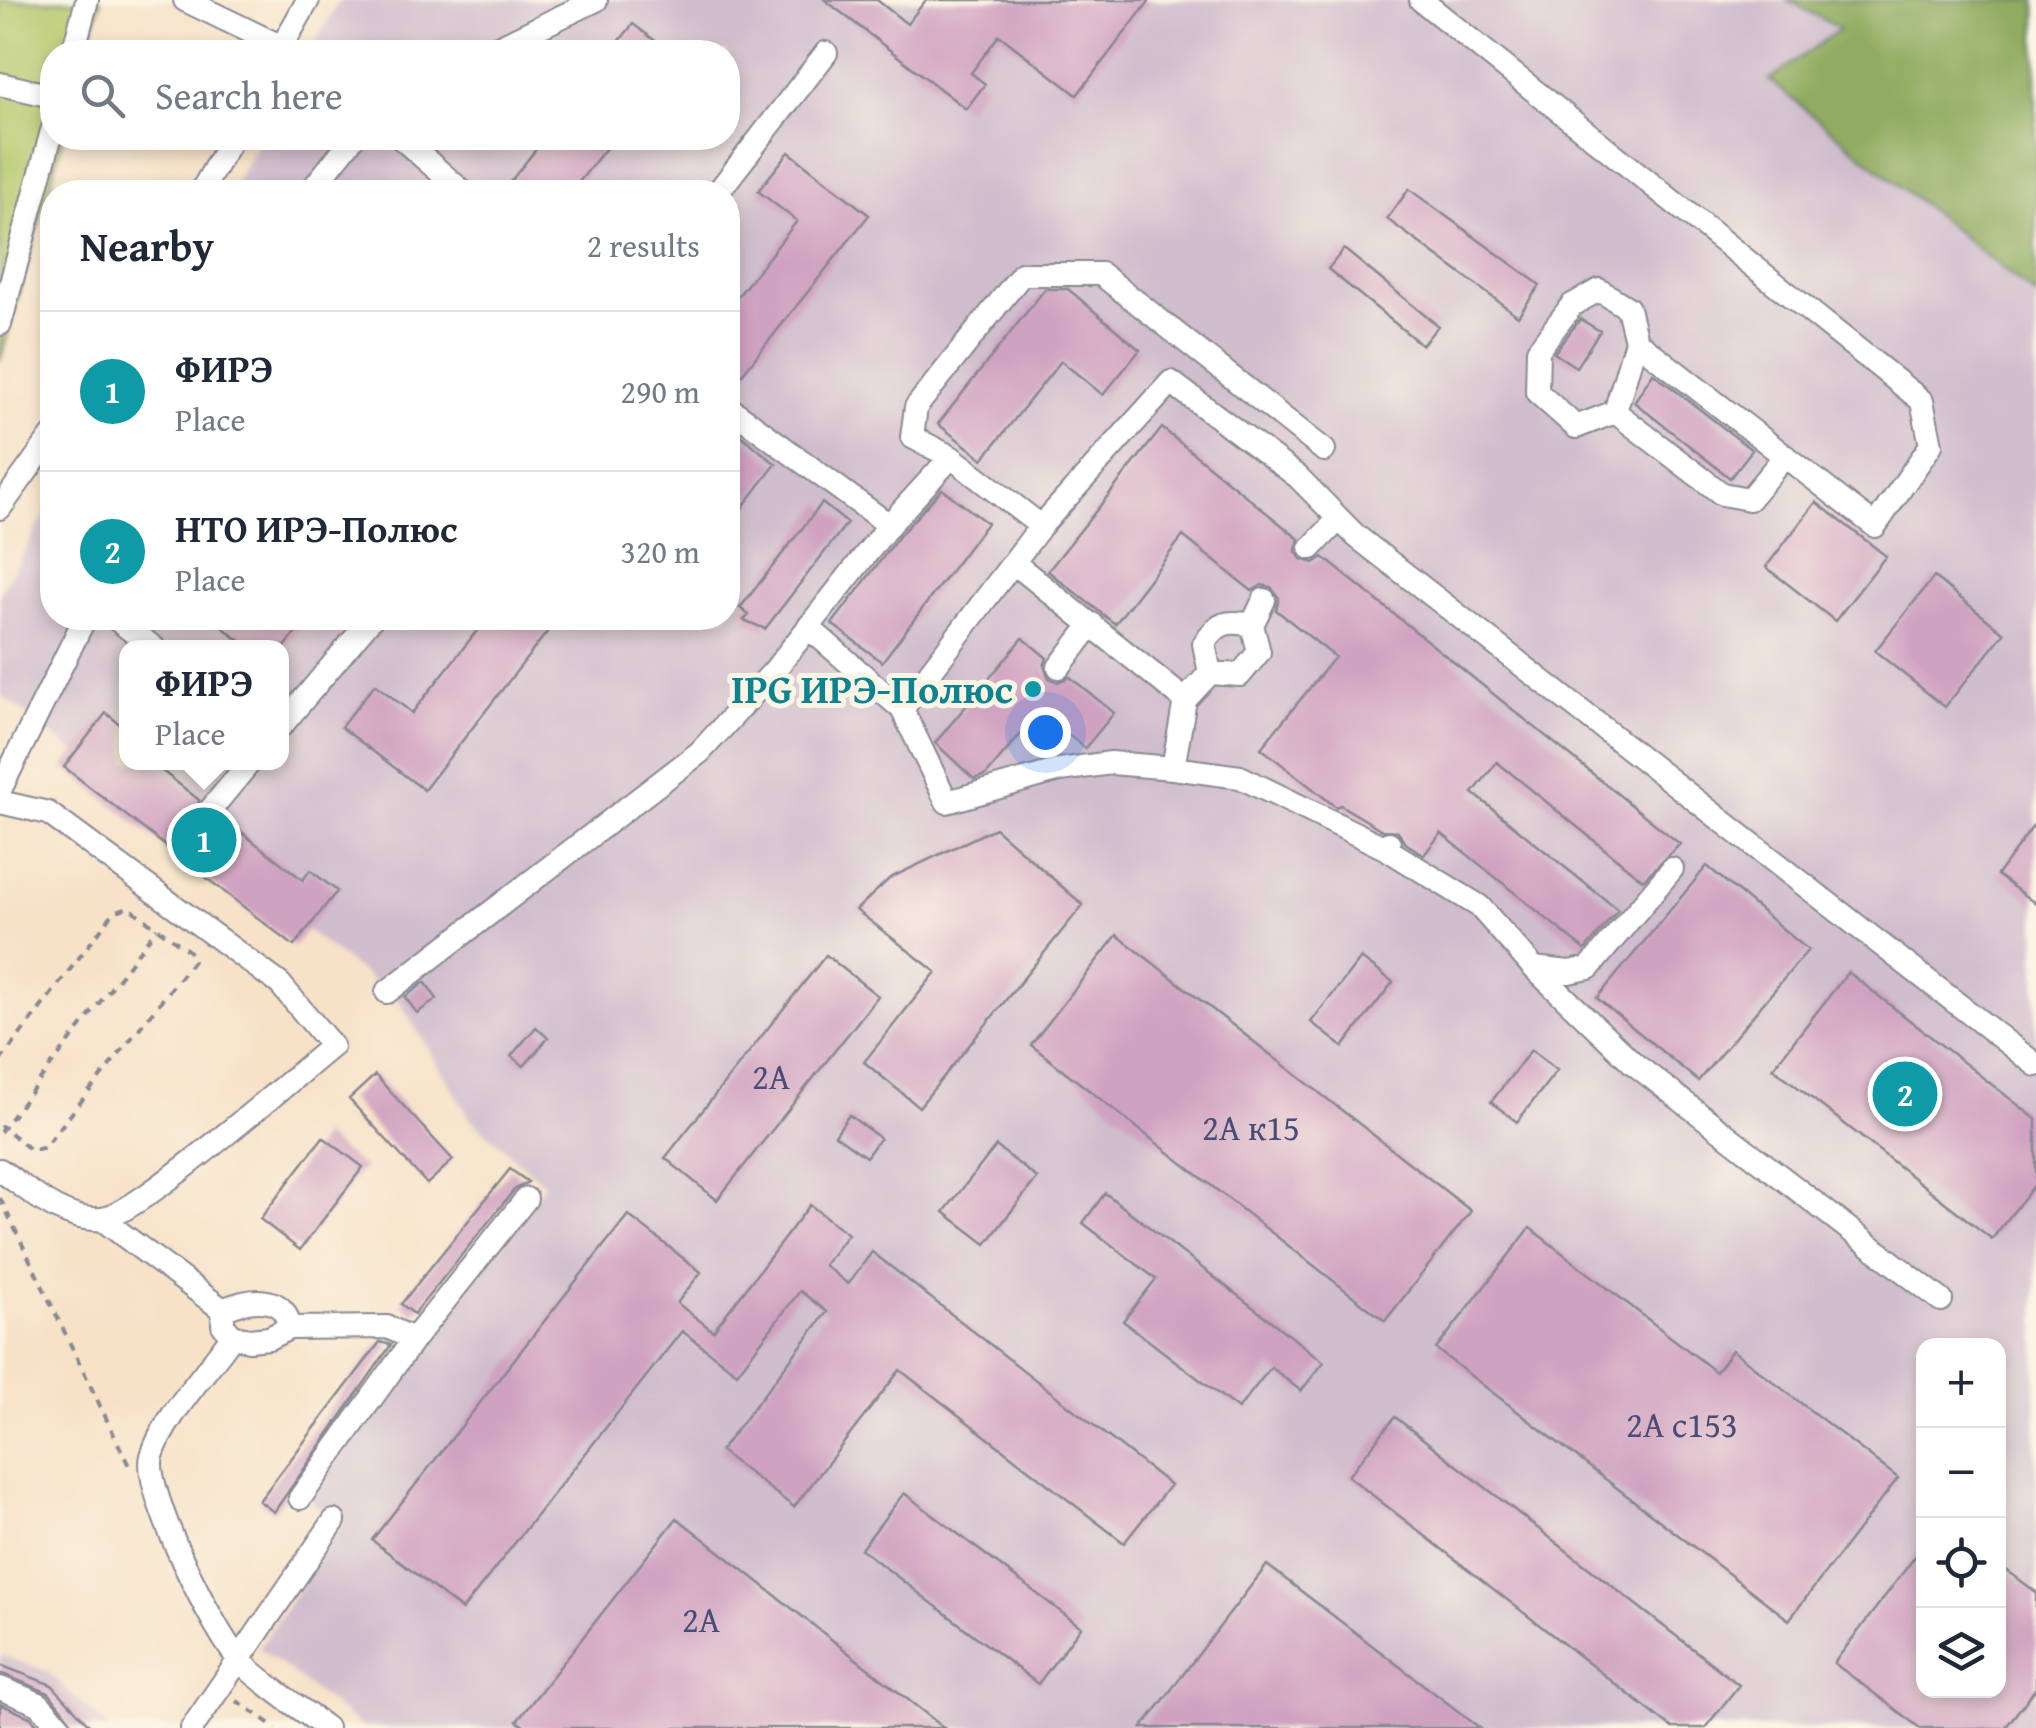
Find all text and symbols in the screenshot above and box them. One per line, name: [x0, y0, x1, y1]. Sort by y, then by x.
search box: [40, 40, 740, 150]
text: Search here: [155, 67, 343, 123]
icon: search: [75, 68, 130, 123]
text: Nearby: [80, 215, 214, 276]
text: 2 results: [587, 222, 700, 269]
text: ФИРЭ: [175, 340, 273, 396]
text: 1: [104, 368, 121, 415]
text: 290 m: [621, 368, 700, 415]
text: Place: [175, 396, 246, 443]
text: НТО ИРЭ-Полюс: [175, 500, 458, 556]
text: 2: [104, 528, 121, 575]
text: 320 m: [621, 528, 700, 575]
text: Place: [175, 556, 246, 603]
popup: [119, 640, 289, 770]
text: ФИРЭ: [155, 654, 253, 710]
place label: IPG ИРЭ-Полюс: [731, 659, 1013, 718]
marker: IPG ИРЭ-Полюс: [1022, 678, 1044, 700]
your location: [1020, 707, 1071, 758]
text: Place: [155, 710, 226, 757]
pin: 1: [172, 802, 236, 878]
house number: 2А: [752, 1051, 790, 1102]
pin: 2: [1872, 1056, 1938, 1132]
house number: 2А к15: [1202, 1102, 1300, 1153]
map controls: [1916, 1338, 2006, 1698]
button: +: [1916, 1338, 2006, 1428]
house number: 2А с153: [1626, 1399, 1738, 1450]
button: −: [1916, 1428, 2006, 1518]
button: locate: [1916, 1518, 2006, 1608]
house number: 2А: [682, 1594, 720, 1645]
button: layers: [1916, 1608, 2006, 1698]

